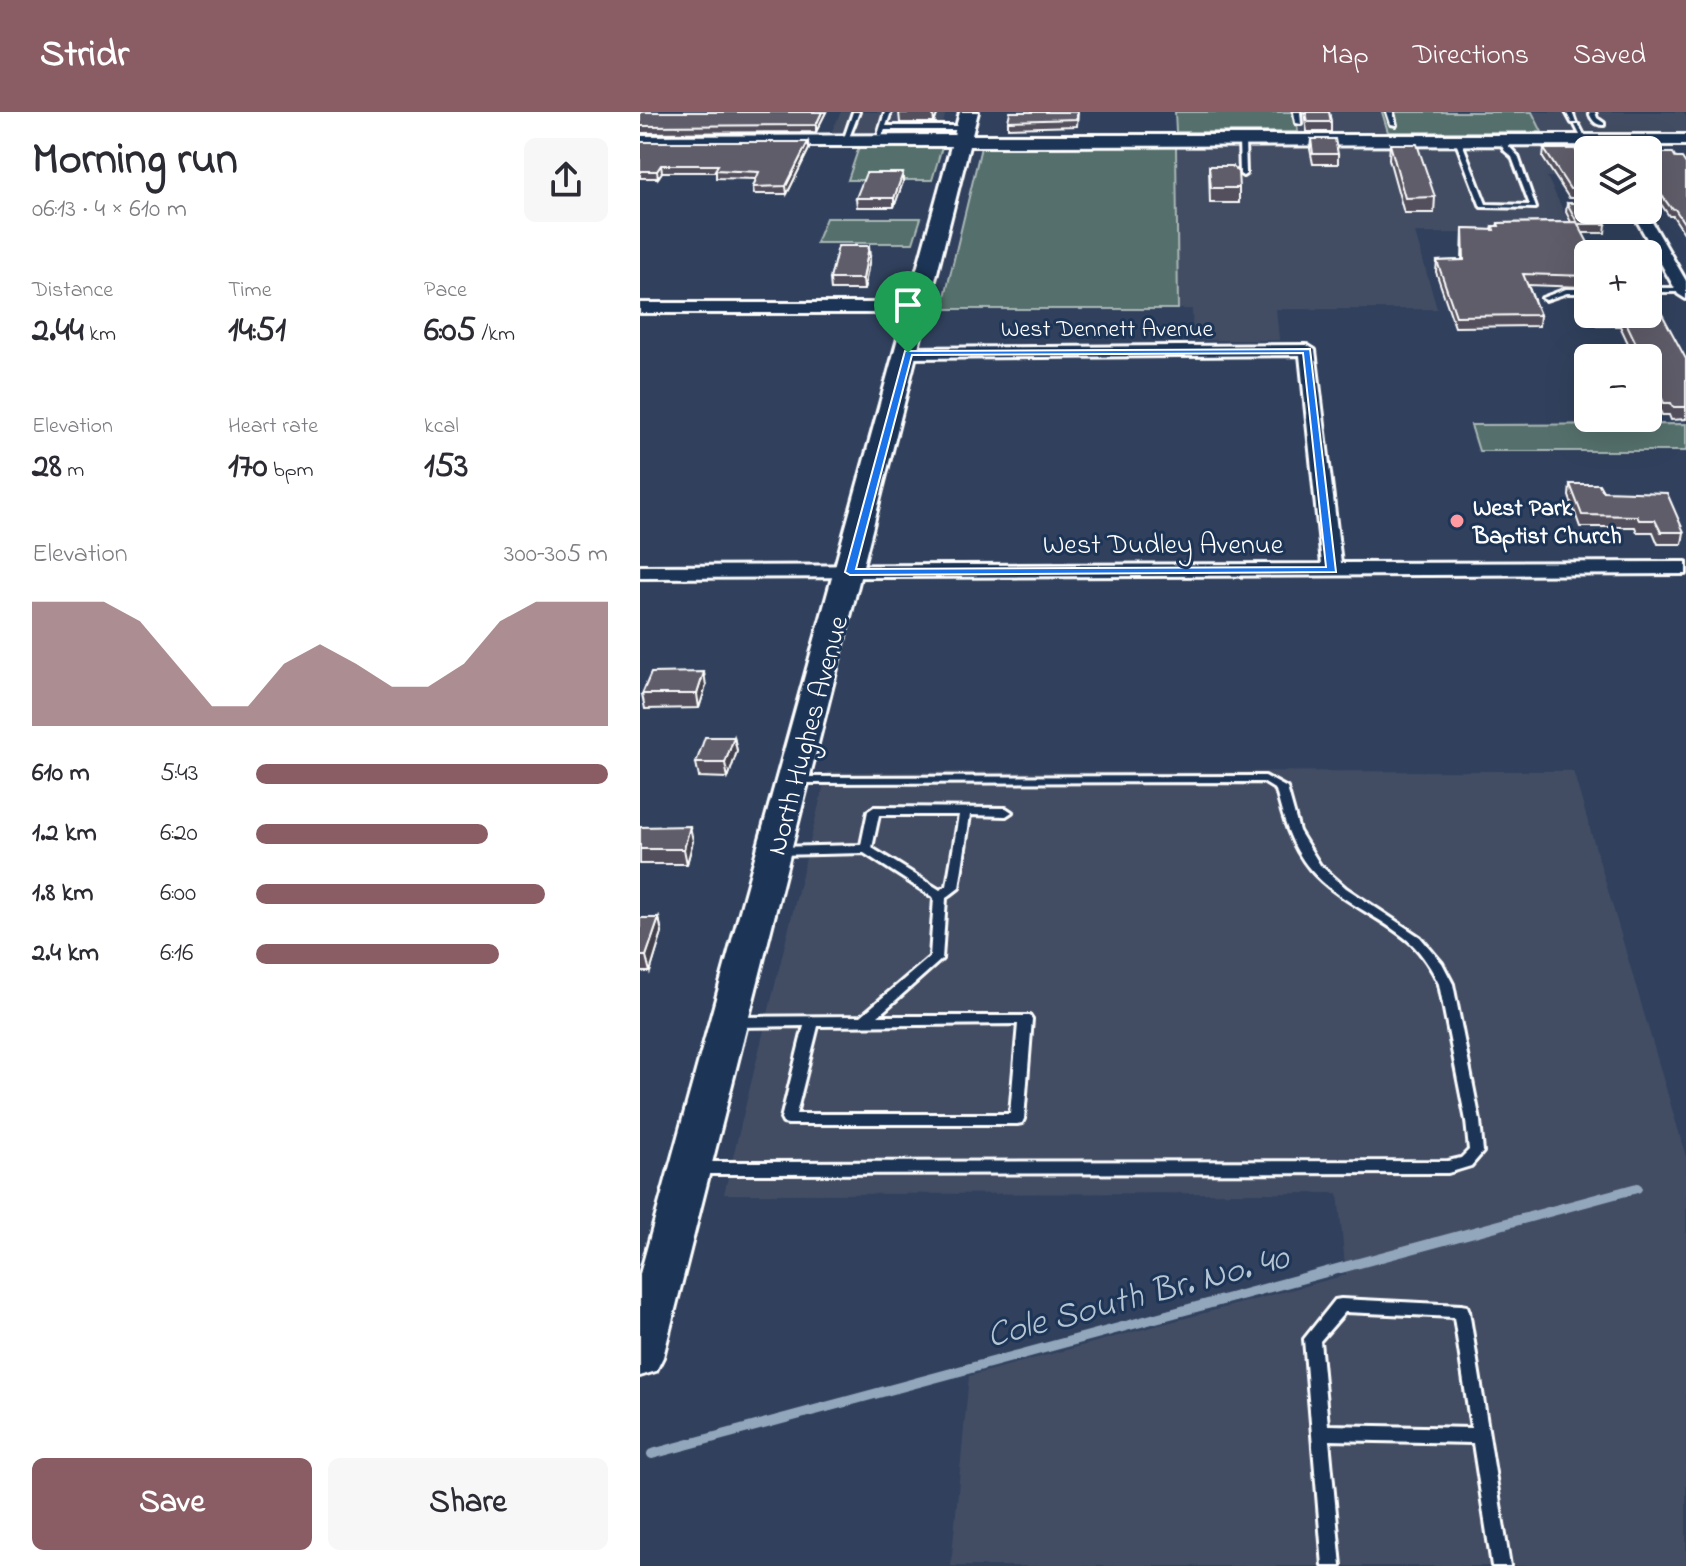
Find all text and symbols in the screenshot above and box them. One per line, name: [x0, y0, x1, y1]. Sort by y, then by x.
text: Stridr: [40, 28, 129, 84]
text: Map: [1321, 36, 1369, 77]
text: Directions: [1413, 36, 1529, 77]
text: Saved: [1573, 36, 1646, 77]
text: Morning run: [32, 129, 238, 193]
map controls: [1574, 136, 1662, 432]
button: layers: [1574, 136, 1662, 224]
button: share: [524, 138, 608, 222]
text: 06:13 · 4 × 610 m: [32, 191, 187, 229]
button: +: [1574, 240, 1662, 328]
pin: [874, 271, 942, 353]
text: Distance: [32, 275, 113, 307]
text: Time: [228, 275, 272, 307]
text: Pace: [424, 275, 467, 307]
icon: arrive: [886, 283, 930, 327]
text: 2.44: [32, 307, 84, 357]
text: 14:51: [228, 307, 286, 357]
text: 6:05: [424, 307, 476, 357]
street label: West Dennett Avenue: [1001, 313, 1213, 348]
text: km: [84, 319, 116, 351]
text: /km: [476, 319, 515, 351]
button: −: [1574, 344, 1662, 432]
text: Elevation: [32, 411, 113, 443]
text: Heart rate: [228, 411, 318, 443]
text: kcal: [424, 411, 459, 443]
text: 28: [32, 443, 62, 493]
text: 170: [228, 443, 268, 493]
text: 153: [424, 443, 468, 493]
text: m: [62, 455, 84, 487]
text: bpm: [268, 455, 314, 487]
place label: West Park Baptist Church: [1472, 492, 1622, 555]
marker: West Park Baptist Church: [1448, 512, 1466, 530]
street label: West Dudley Avenue: [1043, 526, 1284, 567]
text: Elevation: [32, 536, 128, 574]
text: 300–305 m: [504, 536, 608, 574]
street label: North Hughes Avenue: [758, 611, 861, 860]
text: 610 m: [32, 755, 90, 793]
text: 5:43: [160, 755, 199, 793]
text: 1.2 km: [32, 815, 97, 853]
text: 6:20: [160, 815, 198, 853]
text: 1.8 km: [32, 875, 93, 913]
text: 6:00: [160, 875, 196, 913]
text: 2.4 km: [32, 935, 99, 973]
text: 6:16: [160, 935, 193, 973]
water label: Cole South Br. No. 40: [981, 1232, 1296, 1364]
button: Save: [32, 1458, 312, 1550]
button: Share: [328, 1458, 608, 1550]

